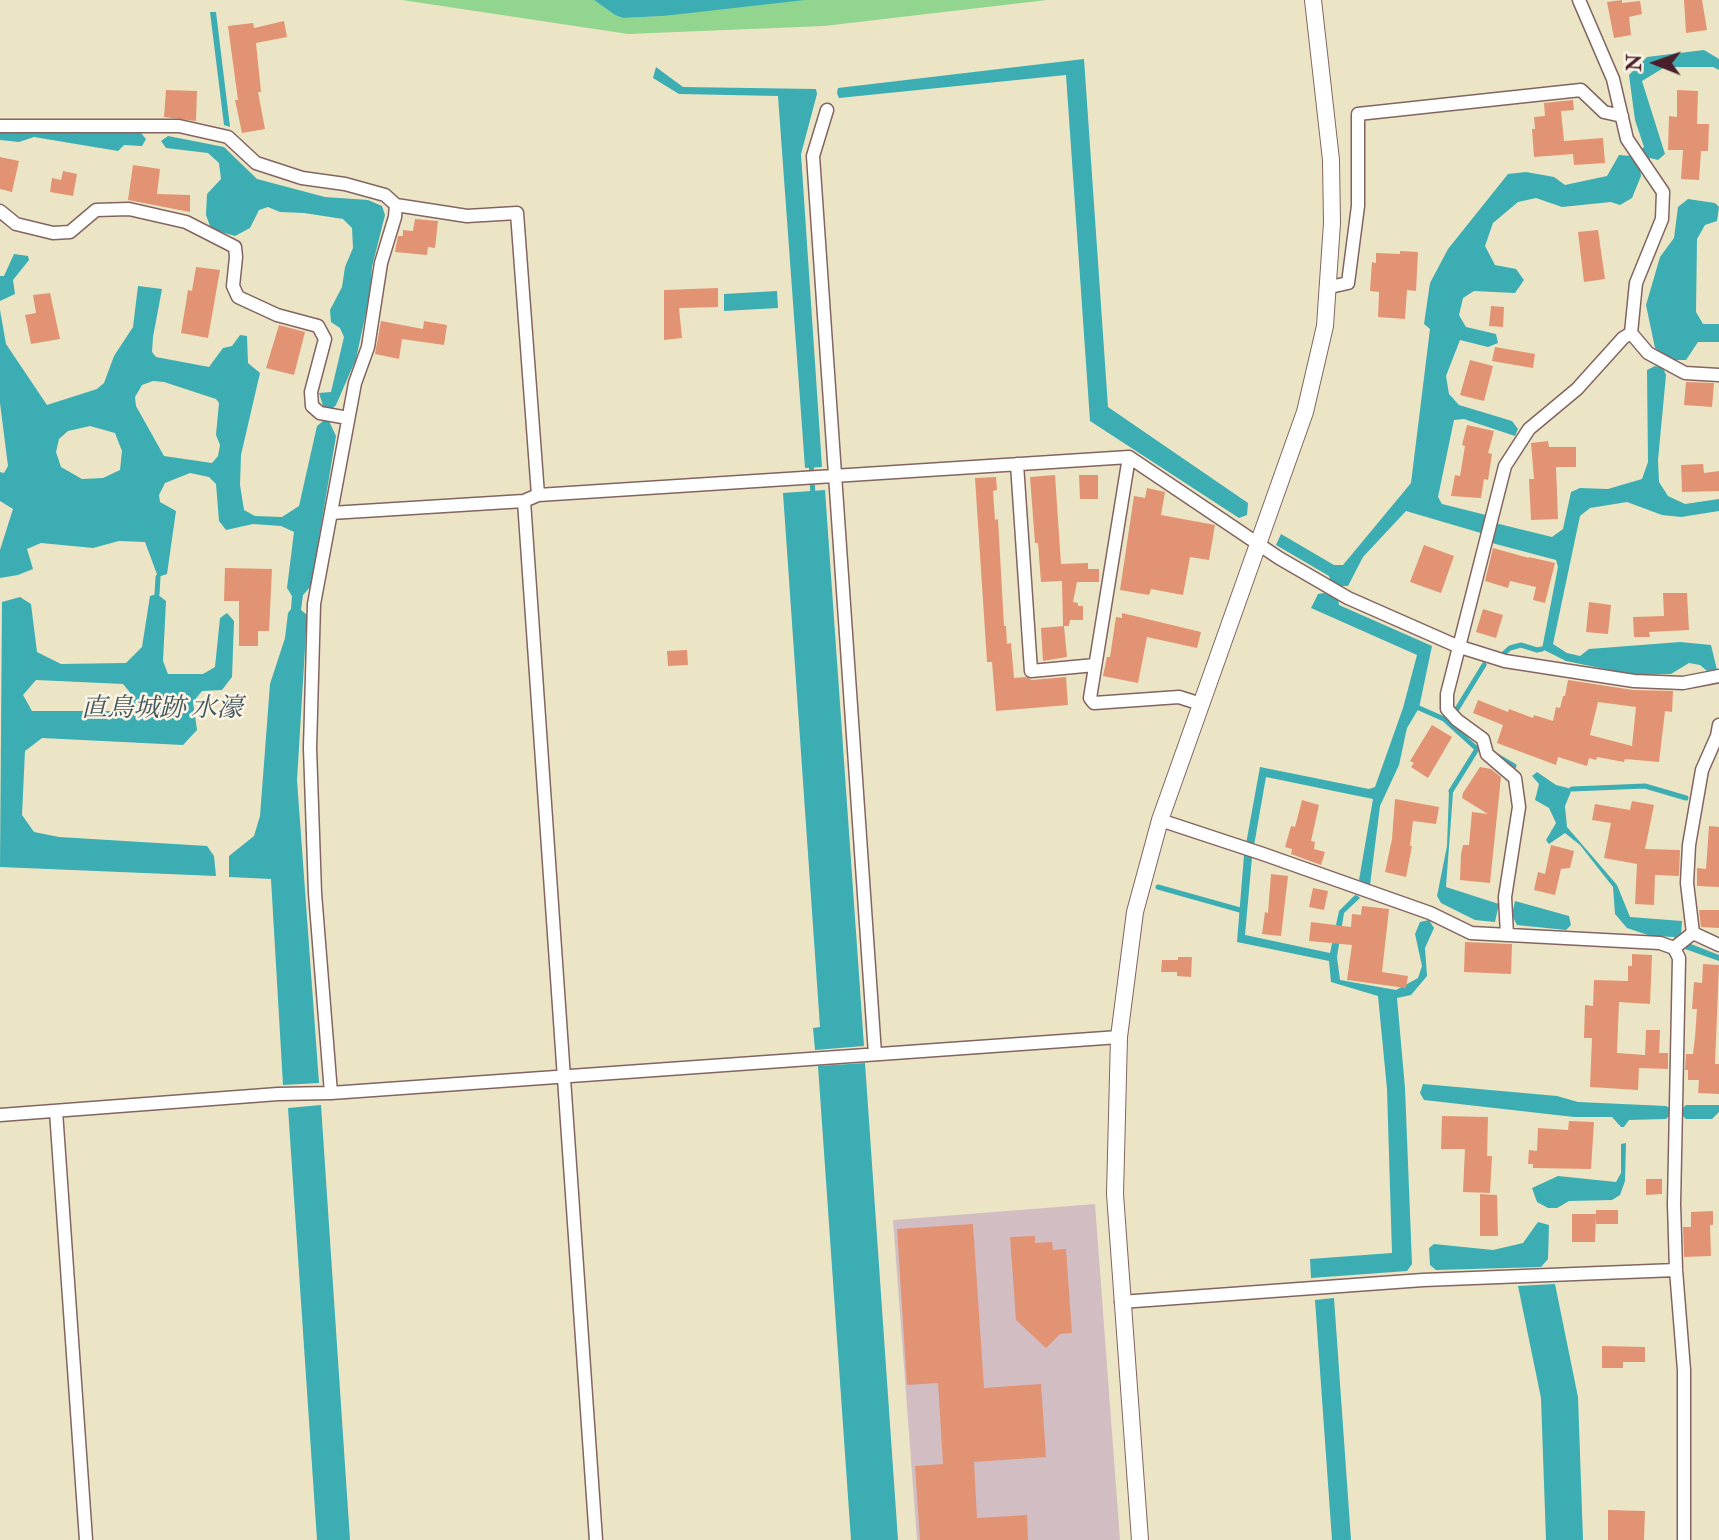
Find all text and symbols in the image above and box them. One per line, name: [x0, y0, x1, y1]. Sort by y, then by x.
north arrow: [1621, 28, 1691, 98]
text: N: [1623, 54, 1647, 71]
water label: 直鳥城跡 水濠: [81, 694, 243, 726]

